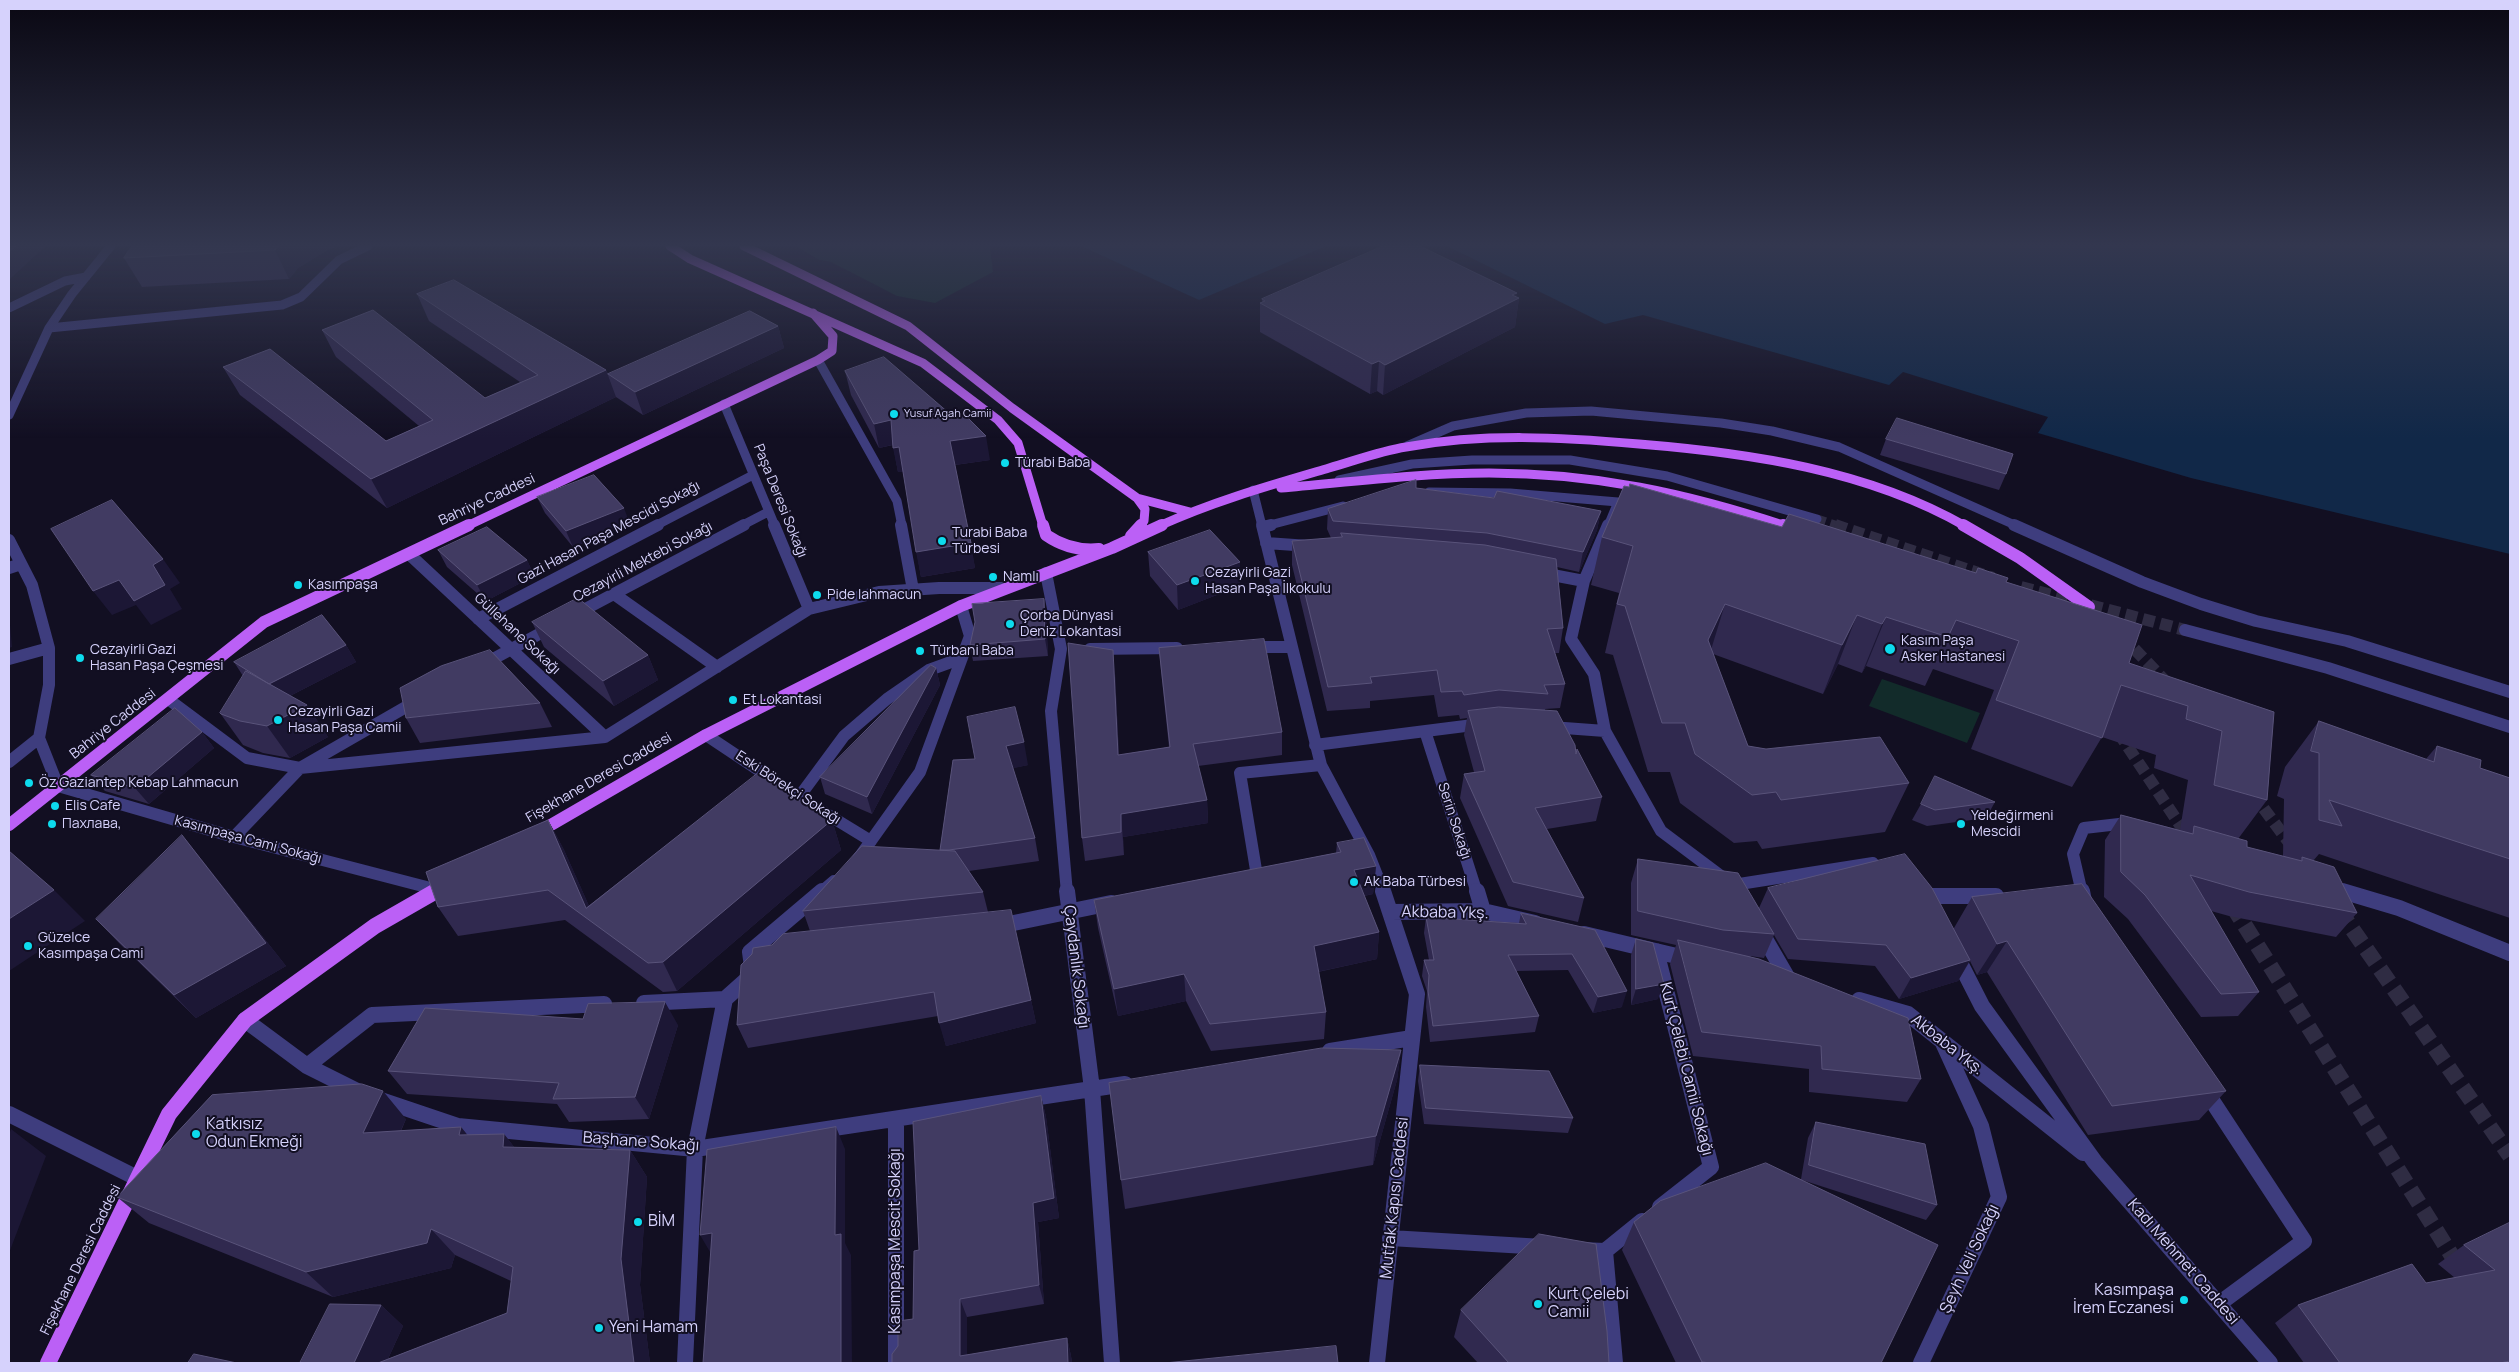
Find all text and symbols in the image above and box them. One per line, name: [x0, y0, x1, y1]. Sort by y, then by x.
place label: Yusuf Agah Camii: [904, 407, 991, 421]
marker: Yusuf Agah Camii: [888, 408, 900, 420]
street label: Paşa Deresi Sokağı: [750, 442, 810, 560]
place label: Türabi Baba: [1015, 455, 1090, 471]
marker: Türabi Baba: [999, 457, 1011, 469]
street label: Bahriye Caddesi: [436, 470, 538, 530]
street label: Gazi Hasan Paşa Mescidi Sokağı: [515, 478, 703, 588]
street label: Cezayirli Mektebi Sokağı: [570, 518, 716, 606]
place label: Turabi Baba Türbesi: [952, 525, 1027, 558]
marker: Turabi Baba Türbesi: [936, 535, 948, 547]
place label: Cezayirli Gazi Hasan Paşa İlkokulu: [1205, 565, 1331, 598]
place label: Namlı: [1003, 569, 1039, 585]
marker: Namlı: [987, 571, 999, 583]
marker: Cezayirli Gazi Hasan Paşa İlkokulu: [1189, 575, 1201, 587]
place label: Kasımpaşa: [308, 577, 378, 593]
marker: Kasımpaşa: [292, 579, 304, 591]
place label: Pide lahmacun: [827, 587, 921, 603]
marker: Pide lahmacun: [811, 589, 823, 601]
street label: Güllehane Sokağı: [471, 590, 563, 678]
place label: Çorba Dünyasi Deniz Lokantasi: [1020, 608, 1122, 640]
marker: Çorba Dünyasi Deniz Lokantasi: [1004, 618, 1016, 630]
place label: Kasım Paşa Asker Hastanesi: [1901, 633, 2005, 666]
place label: Cezayirli Gazi Hasan Paşa Çeşmesi: [90, 642, 224, 674]
marker: Kasım Paşa Asker Hastanesi: [1883, 642, 1897, 656]
place label: Türbani Baba: [930, 643, 1014, 659]
marker: Türbani Baba: [914, 645, 926, 657]
marker: Cezayirli Gazi Hasan Paşa Çeşmesi: [74, 652, 86, 664]
street label: Bahriye Caddesi: [67, 685, 159, 763]
place label: Et Lokantasi: [743, 692, 822, 708]
marker: Et Lokantasi: [727, 694, 739, 706]
place label: Cezayirli Gazi Hasan Paşa Camii: [288, 704, 402, 736]
marker: Cezayirli Gazi Hasan Paşa Camii: [272, 714, 284, 726]
street label: Fişekhane Deresi Caddesi: [523, 729, 675, 827]
street label: Eski Börekçi Sokağı: [732, 748, 844, 828]
place label: Öz Gaziantep Kebap Lahmacun: [39, 775, 239, 791]
marker: Öz Gaziantep Kebap Lahmacun: [23, 777, 35, 789]
street label: Serin Sokağı: [1434, 781, 1474, 861]
place label: Elis Cafe: [65, 798, 120, 814]
marker: Elis Cafe: [49, 800, 61, 812]
place label: Yeldeğirmeni Mescidi: [1971, 808, 2054, 840]
street label: Kasımpaşa Cami Sokağı: [173, 812, 323, 868]
place label: Пахлава,: [62, 816, 121, 832]
marker: Пахлава,: [46, 818, 58, 830]
marker: Yeldeğirmeni Mescidi: [1955, 818, 1967, 830]
place label: Ak Baba Türbesi: [1364, 874, 1466, 890]
marker: Ak Baba Türbesi: [1348, 876, 1360, 888]
street label: Akbaba Ykş.: [1401, 903, 1489, 923]
street label: Çaydanlık Sokağı: [1059, 904, 1093, 1030]
place label: Güzelce Kasımpaşa Cami: [38, 930, 144, 962]
marker: Güzelce Kasımpaşa Cami: [22, 940, 34, 952]
street label: Kurt Çelebi Camii Sokağı: [1655, 980, 1717, 1158]
street label: Akbaba Ykş.: [1907, 1011, 1987, 1079]
place label: Katkısız Odun Ekmeği: [206, 1115, 302, 1153]
street label: Mutfak Kapısı Caddesi: [1377, 1116, 1413, 1280]
marker: Katkısız Odun Ekmeği: [190, 1128, 202, 1140]
street label: Başhane Sokağı: [582, 1128, 700, 1156]
street label: Kasımpaşa Mescit Sokağı: [886, 1148, 906, 1334]
street label: Fişekhane Deresi Caddesi: [37, 1182, 125, 1338]
street label: Kadı Mehmet Caddesi: [2123, 1195, 2243, 1329]
street label: Şeyh Veli Sokağı: [1936, 1201, 2004, 1317]
place label: BİM: [648, 1212, 675, 1232]
marker: BİM: [632, 1216, 644, 1228]
place label: Kasımpaşa İrem Eczanesi: [2073, 1281, 2174, 1319]
place label: Kurt Çelebi Camii: [1548, 1285, 1629, 1323]
marker: Kasımpaşa İrem Eczanesi: [2178, 1294, 2190, 1306]
marker: Kurt Çelebi Camii: [1532, 1298, 1544, 1310]
place label: Yeni Hamam: [609, 1318, 698, 1338]
marker: Yeni Hamam: [593, 1322, 605, 1334]

